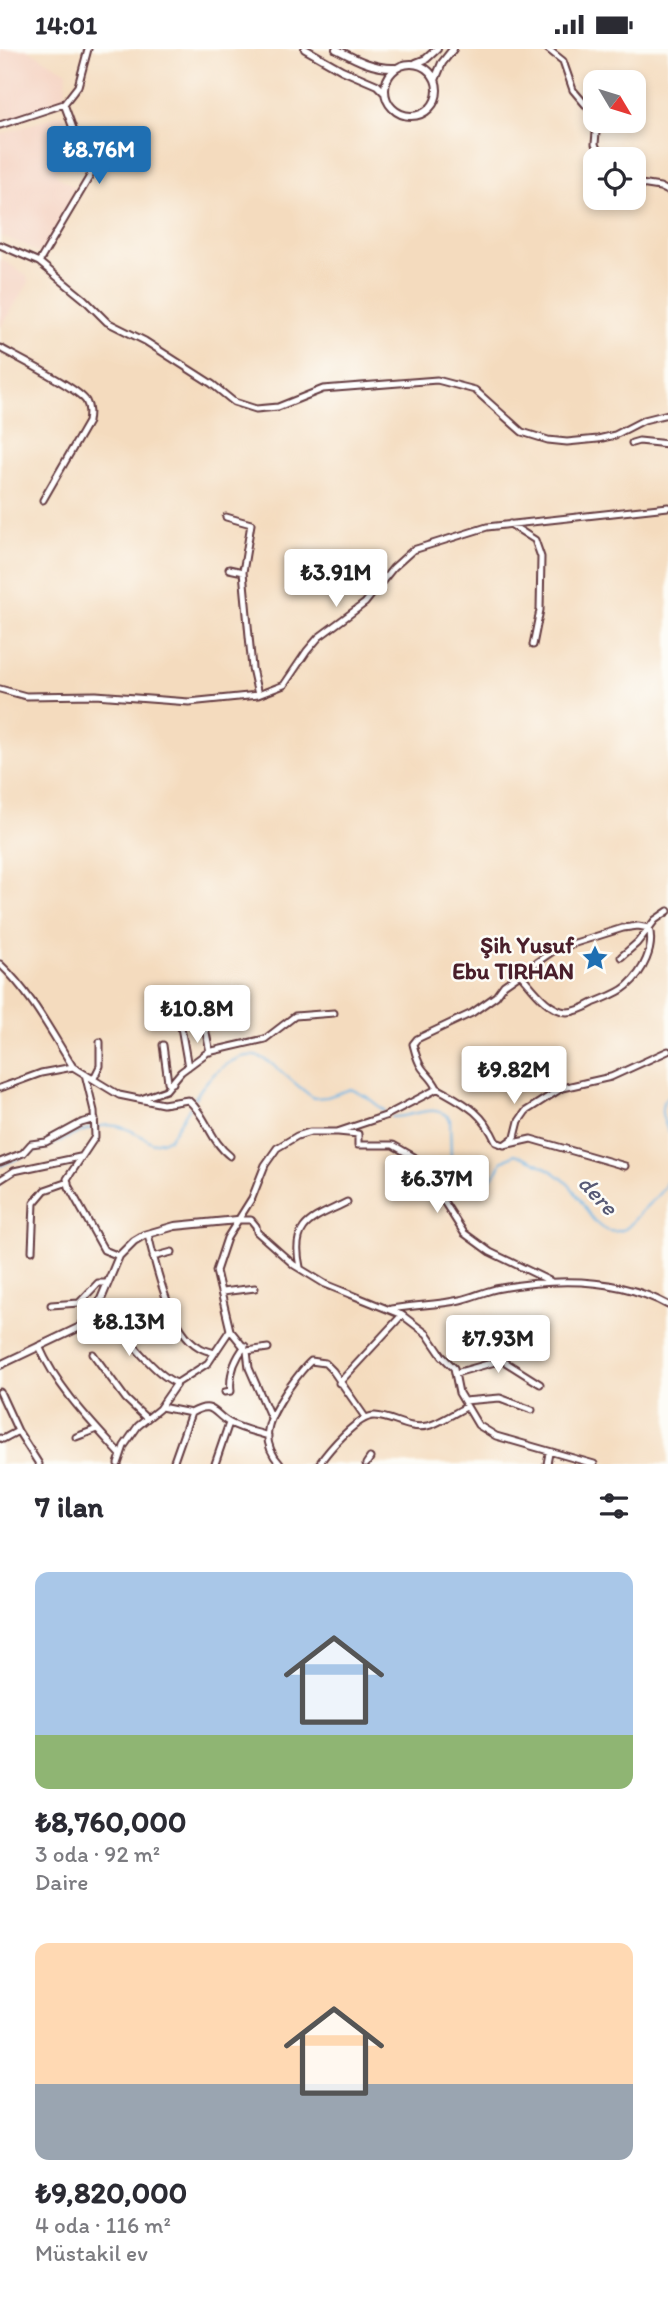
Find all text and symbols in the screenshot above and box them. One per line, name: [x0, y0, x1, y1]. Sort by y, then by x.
text: 14:01: [35, 9, 97, 41]
north arrow: [583, 70, 646, 133]
map controls: [583, 70, 646, 210]
pin: ₺8.76M: [42, 127, 156, 186]
text: ₺8.76M: [63, 135, 135, 163]
button: locate: [583, 147, 646, 210]
pin: ₺3.91M: [279, 549, 393, 609]
text: ₺3.91M: [300, 558, 372, 586]
place label: Şih Yusuf Ebu TIRHAN: [452, 931, 575, 985]
place icon: Şih Yusuf Ebu TIRHAN: [580, 943, 610, 973]
pin: ₺10.8M: [140, 985, 254, 1045]
text: ₺10.8M: [160, 994, 234, 1022]
pin: ₺9.82M: [457, 1047, 571, 1106]
text: ₺9.82M: [478, 1055, 550, 1083]
pin: ₺6.37M: [380, 1155, 494, 1215]
text: ₺6.37M: [401, 1164, 473, 1192]
water label: dere: [572, 1168, 625, 1222]
pin: ₺8.13M: [72, 1299, 186, 1358]
text: ₺8.13M: [93, 1307, 165, 1335]
pin: ₺7.93M: [441, 1315, 555, 1375]
text: ₺7.93M: [462, 1324, 534, 1352]
icon: filters: [595, 1487, 633, 1525]
text: 7 ilan: [35, 1488, 104, 1525]
icon: home: [271, 1617, 397, 1743]
text: ₺8,760,000: [35, 1803, 186, 1840]
text: 3 oda · 92 m²: [35, 1840, 160, 1868]
text: Daire: [35, 1868, 88, 1896]
icon: home: [271, 1988, 397, 2114]
text: ₺9,820,000: [35, 2174, 187, 2211]
text: 4 oda · 116 m²: [35, 2211, 171, 2239]
text: Müstakil ev: [35, 2239, 148, 2267]

